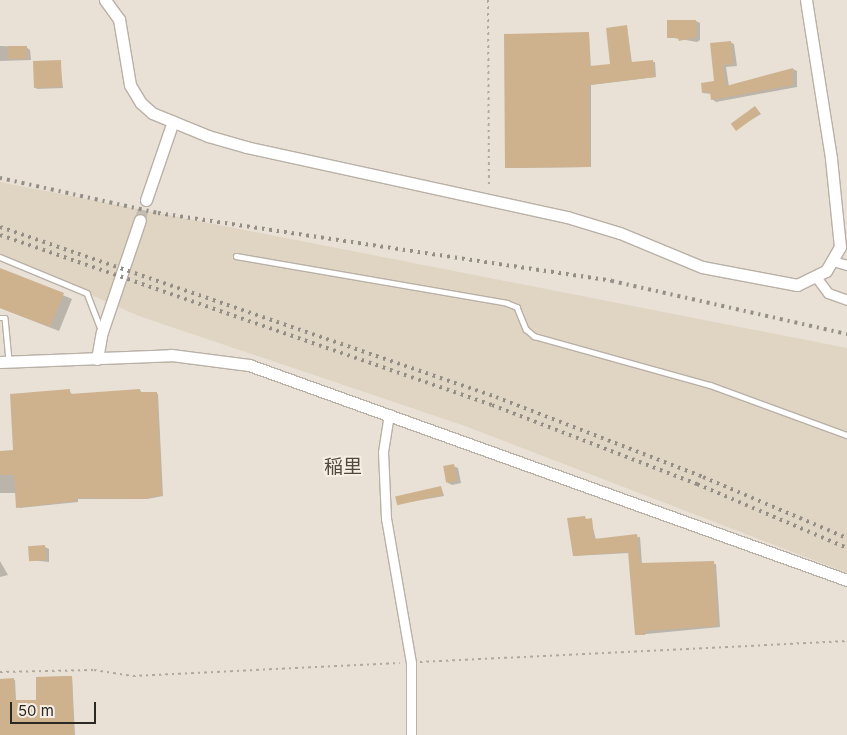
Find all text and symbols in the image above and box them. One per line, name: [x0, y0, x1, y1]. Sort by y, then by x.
district label: 稲里: [324, 456, 362, 478]
scale bar: [12, 692, 99, 724]
text: 50 m: [18, 701, 54, 720]

